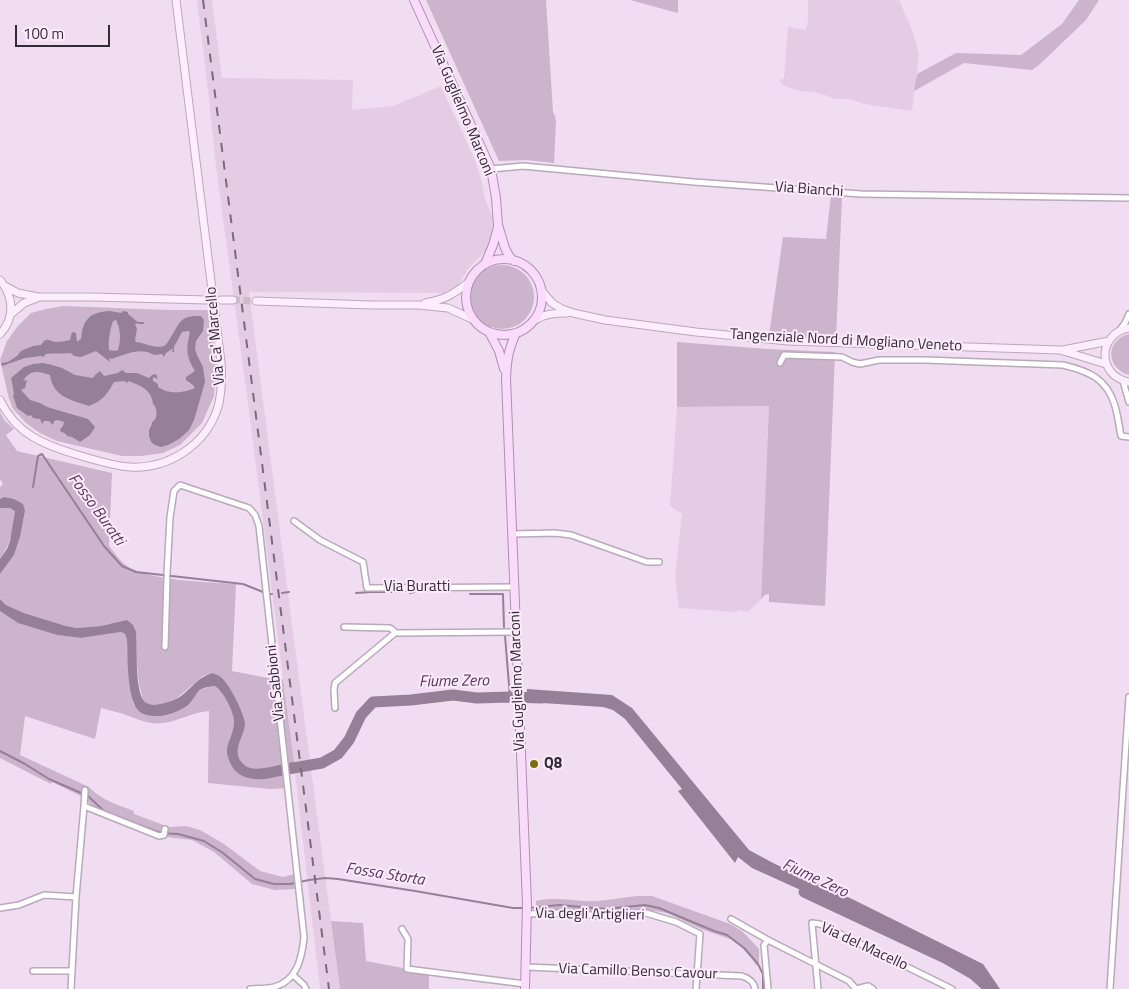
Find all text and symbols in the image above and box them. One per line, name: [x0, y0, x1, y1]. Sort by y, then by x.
scale bar: [18, 15, 112, 47]
text: 100 m: [23, 22, 64, 45]
street label: Via Guglielmo Marconi: [426, 43, 498, 179]
street label: Via Bianchi: [774, 179, 844, 201]
street label: Via Ca' Marcello: [203, 286, 229, 386]
street label: Tangenziale Nord di Mogliano Veneto: [729, 326, 963, 356]
water label: Fosso Buratti: [64, 470, 128, 550]
street label: Via Buratti: [384, 578, 450, 596]
street label: Via Guglielmo Marconi: [507, 611, 529, 751]
street label: Via Sabbioni: [263, 644, 289, 722]
water label: Fiume Zero: [419, 672, 489, 692]
place label: Q8: [544, 755, 562, 773]
marker: Q8: [528, 758, 540, 770]
water label: Fiume Zero: [779, 855, 851, 903]
water label: Fossa Storta: [344, 859, 426, 891]
street label: Via degli Artiglieri: [535, 905, 645, 925]
street label: Via del Macello: [818, 919, 910, 975]
street label: Via Camillo Benso Cavour: [558, 960, 718, 984]

